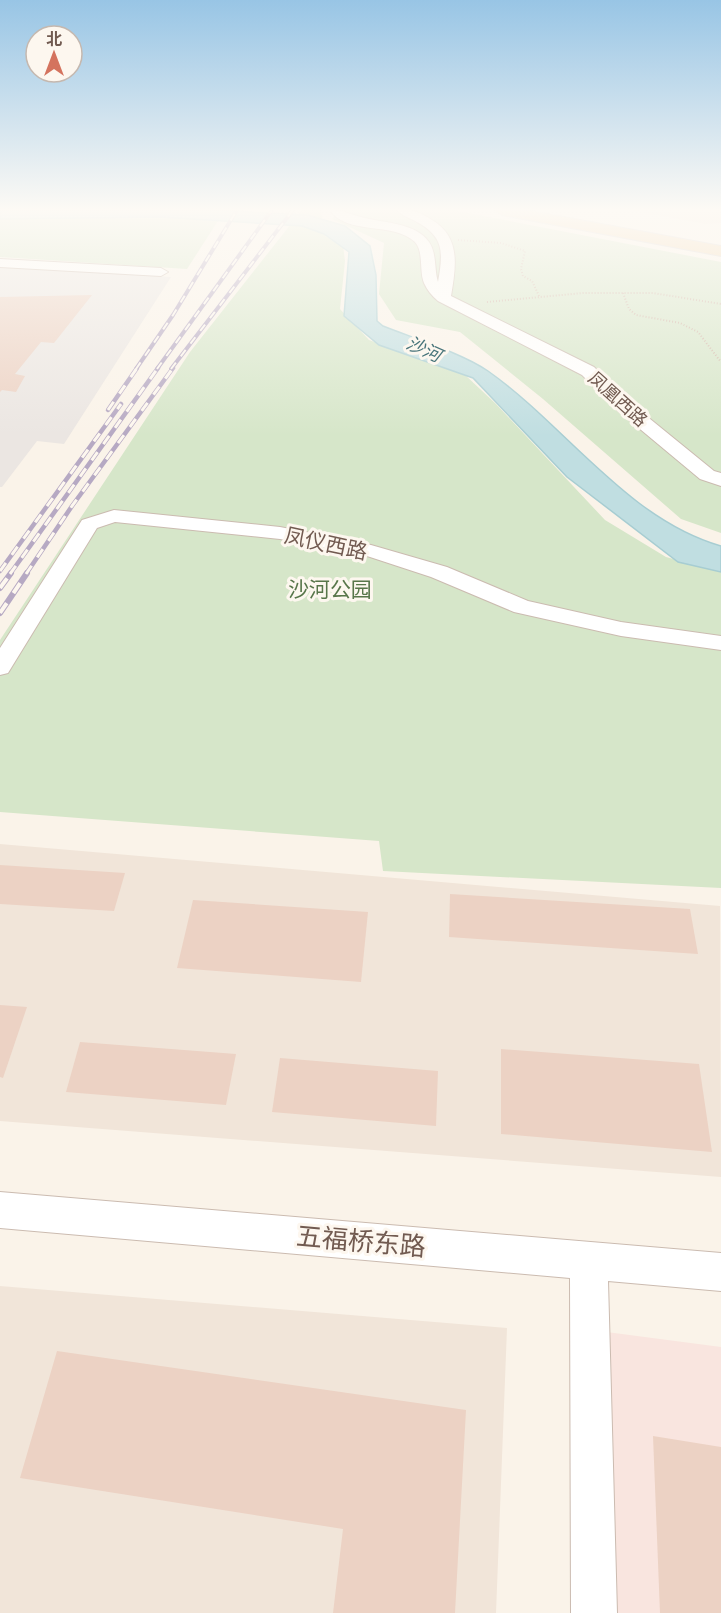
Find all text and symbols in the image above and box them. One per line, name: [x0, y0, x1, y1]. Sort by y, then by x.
north arrow: [24, 24, 84, 84]
text: 北: [46, 29, 62, 49]
water label: 沙河: [403, 331, 448, 368]
street label: 凤凰西路: [584, 366, 652, 432]
street label: 凤仪西路: [282, 522, 370, 564]
park label: 沙河公园: [288, 576, 372, 602]
street label: 五福桥东路: [295, 1219, 427, 1263]

